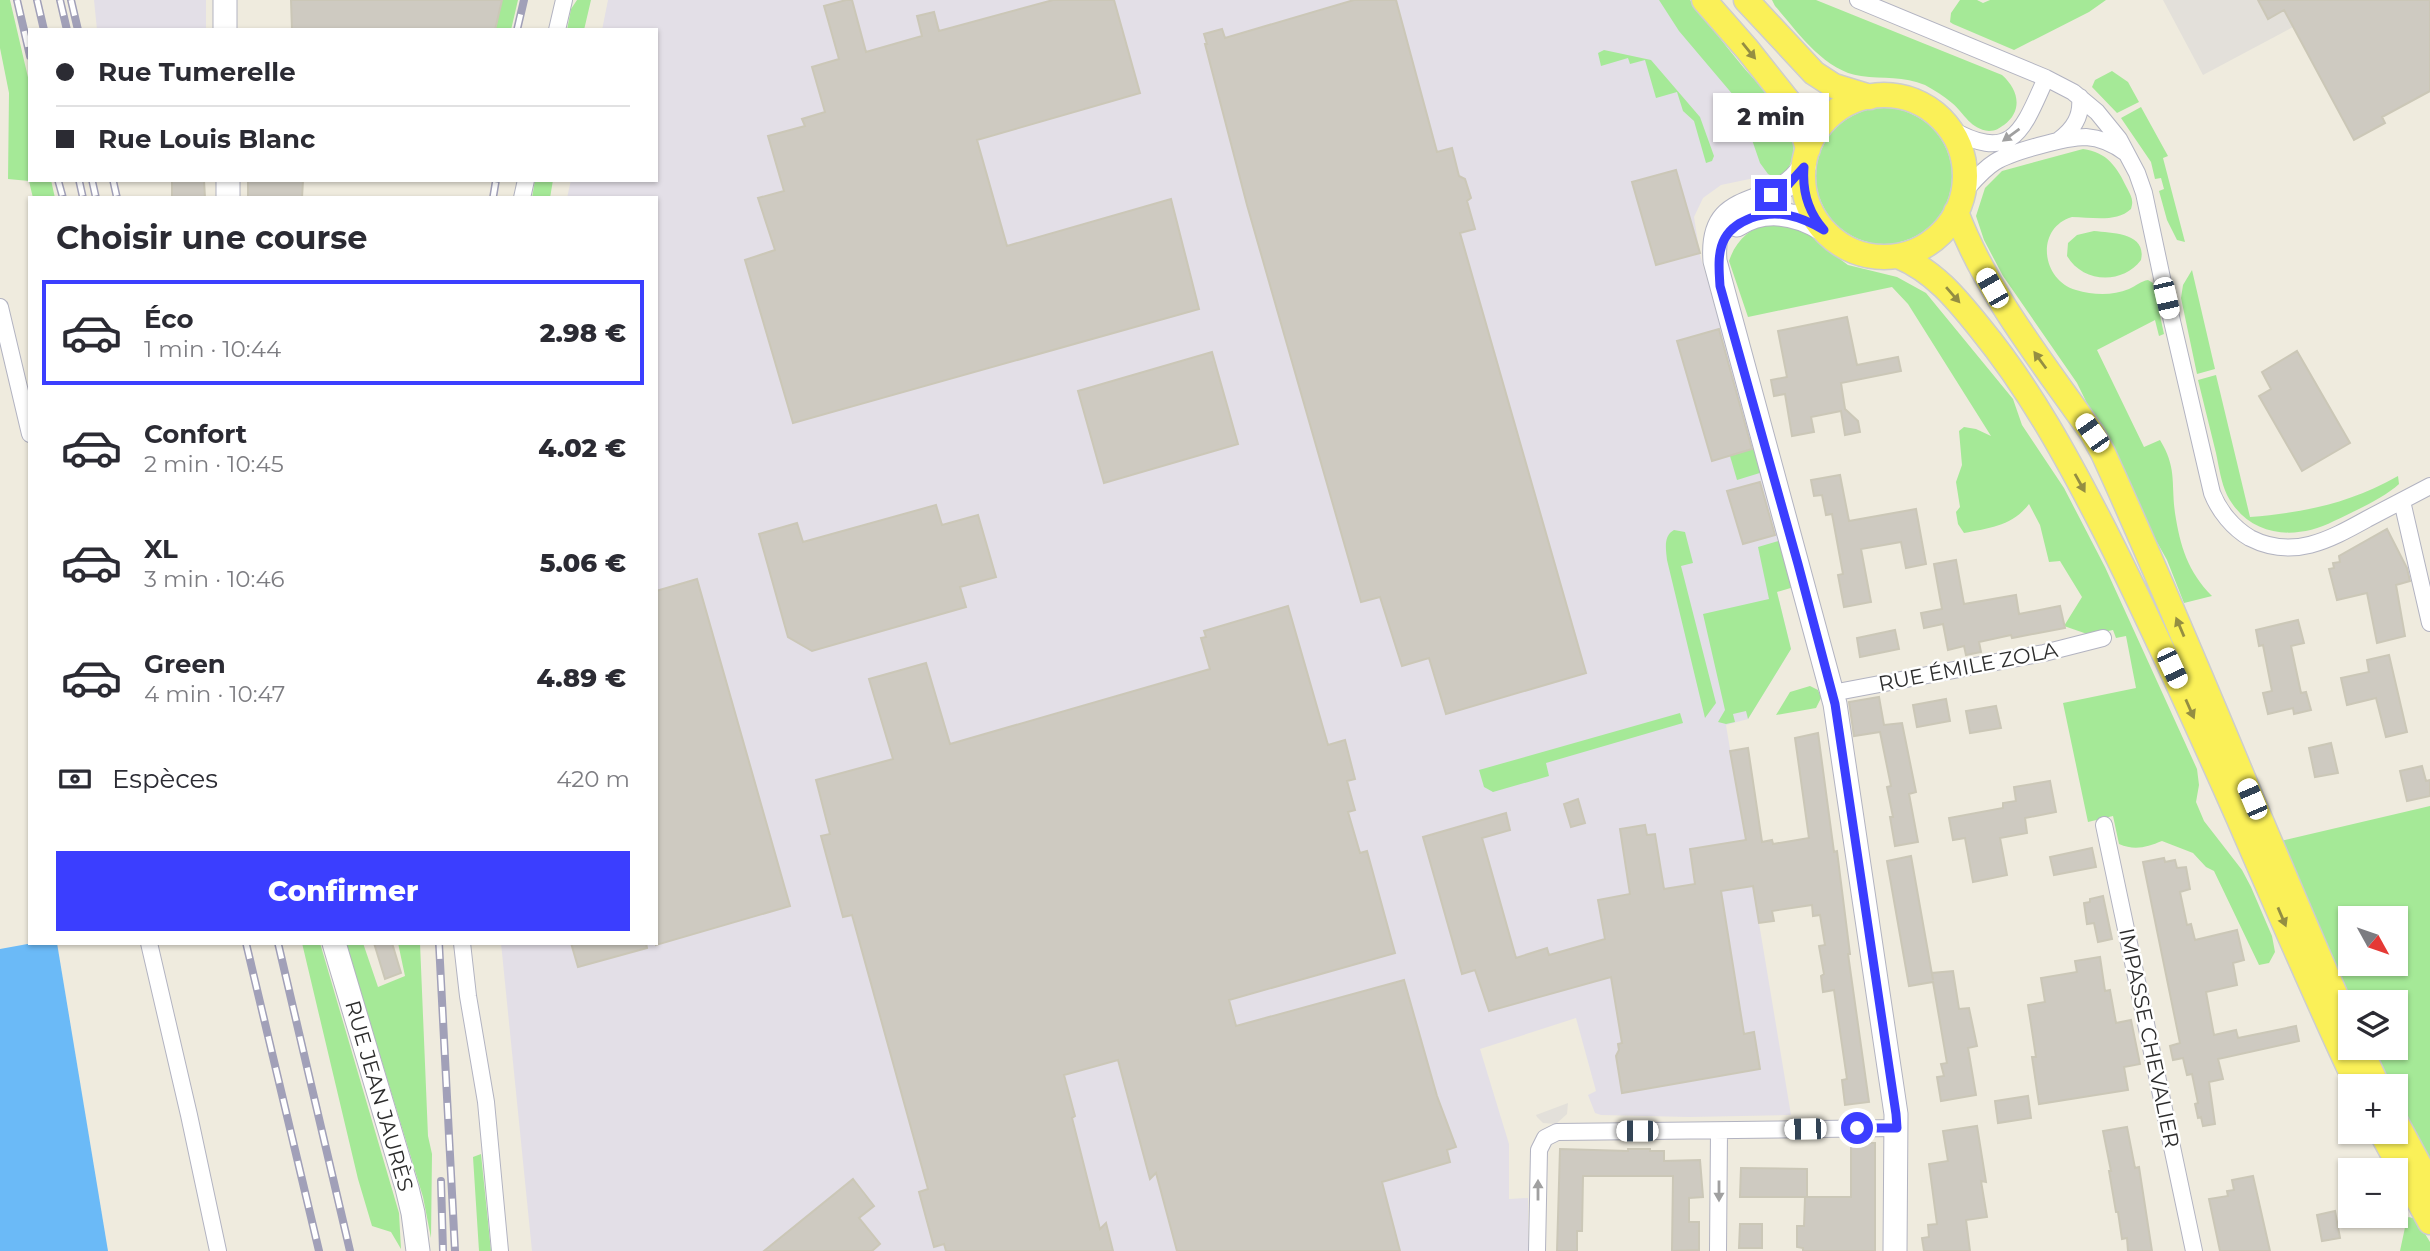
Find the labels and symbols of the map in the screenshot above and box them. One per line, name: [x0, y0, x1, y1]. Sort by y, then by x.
one-way arrow: [1741, 42, 1756, 60]
callout: 2 min: [1713, 94, 1829, 142]
one-way arrow: [2001, 128, 2020, 142]
route end: [1755, 179, 1787, 211]
car: [1973, 265, 2012, 311]
car: [2152, 275, 2181, 321]
one-way arrow: [1945, 286, 1960, 303]
one-way arrow: [2033, 351, 2047, 369]
car: [2072, 410, 2113, 456]
one-way arrow: [2074, 473, 2086, 492]
one-way arrow: [2174, 616, 2185, 637]
street label: RUE ÉMILE ZOLA: [1876, 637, 2061, 696]
car: [2154, 645, 2191, 691]
one-way arrow: [2184, 699, 2196, 719]
car: [2235, 776, 2270, 822]
north arrow: [2338, 906, 2408, 976]
one-way arrow: [2277, 907, 2288, 928]
street label: IMPASSE CHEVALIER: [2114, 926, 2185, 1150]
street label: RUE JEAN JAURÈS: [340, 998, 419, 1194]
route start: [1841, 1112, 1873, 1144]
car: [1784, 1118, 1827, 1140]
car: [1617, 1121, 1659, 1142]
one-way arrow: [1532, 1179, 1544, 1201]
one-way arrow: [1713, 1180, 1724, 1202]

